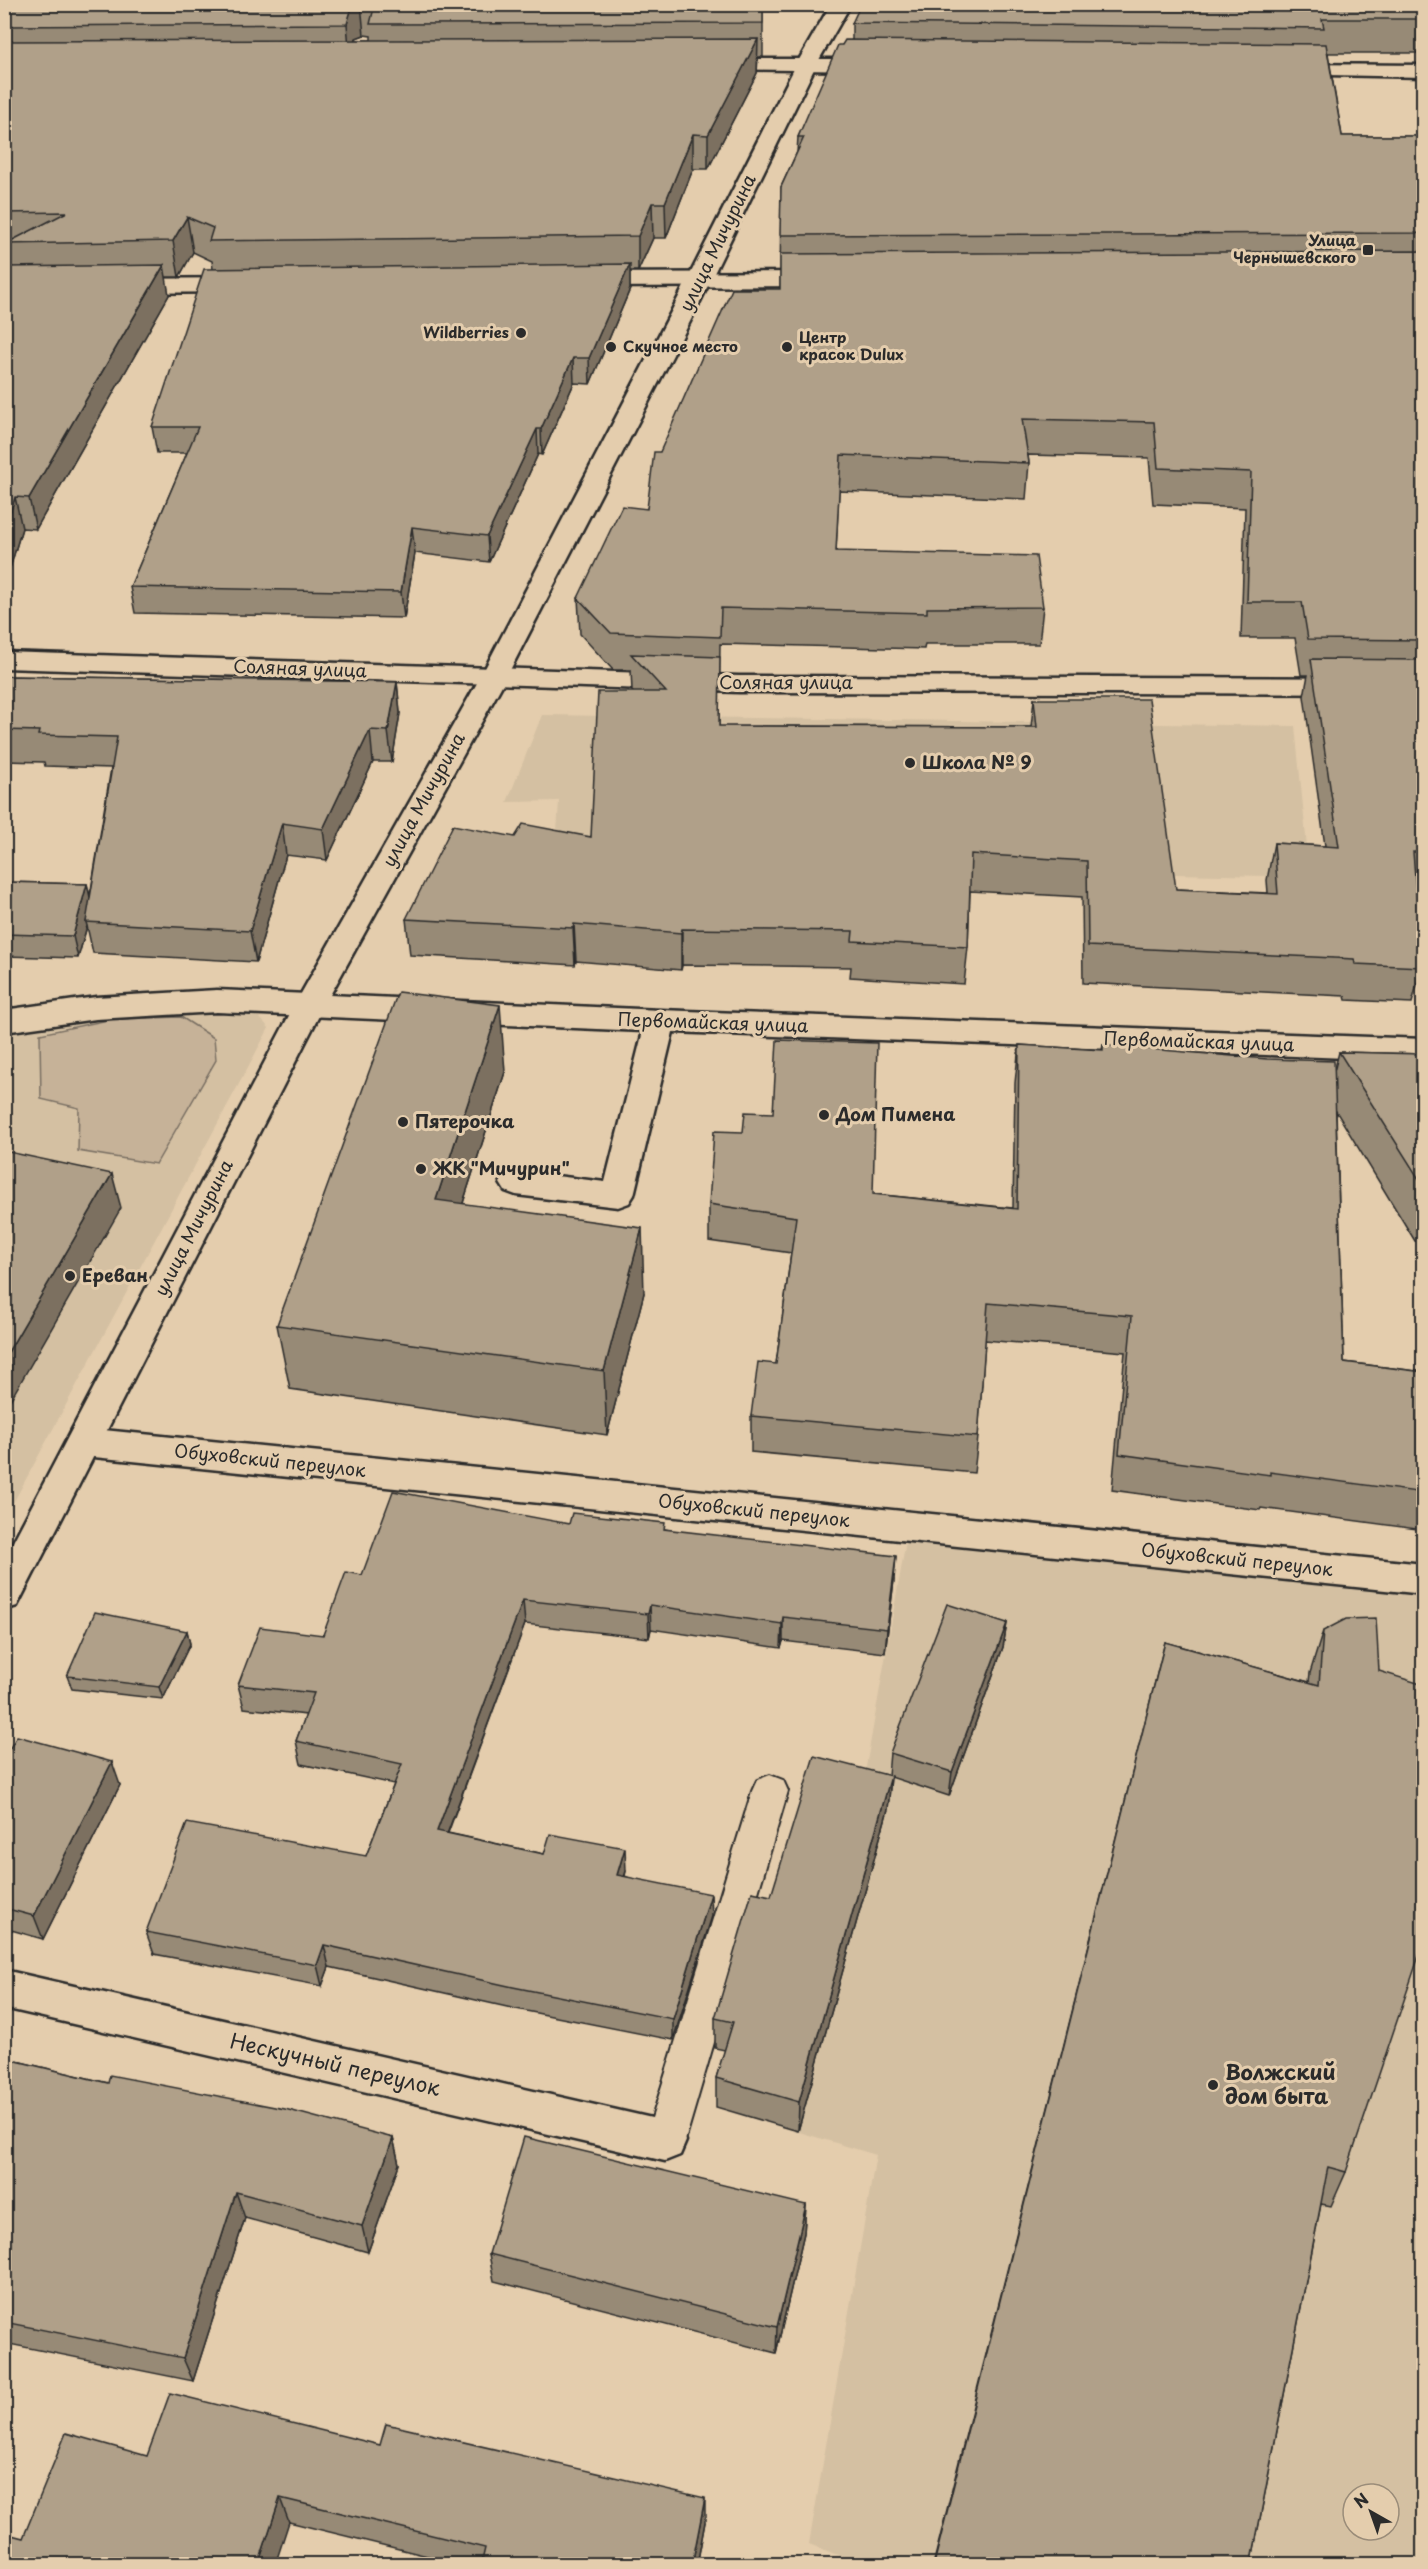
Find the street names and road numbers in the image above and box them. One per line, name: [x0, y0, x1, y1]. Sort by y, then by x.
street label: улица Мичурина: [672, 168, 762, 316]
street label: Соляная улица: [233, 652, 368, 683]
street label: Соляная улица: [719, 668, 854, 695]
street label: улица Мичурина: [375, 727, 471, 871]
street label: Первомайская улица: [617, 1005, 810, 1038]
street label: Первомайская улица: [1103, 1024, 1296, 1057]
street label: улица Мичурина: [147, 1154, 239, 1300]
street label: Обуховский переулок: [173, 1436, 368, 1483]
street label: Обуховский переулок: [657, 1486, 852, 1533]
street label: Обуховский переулок: [1140, 1535, 1335, 1582]
street label: Нескучный переулок: [227, 2023, 444, 2103]

